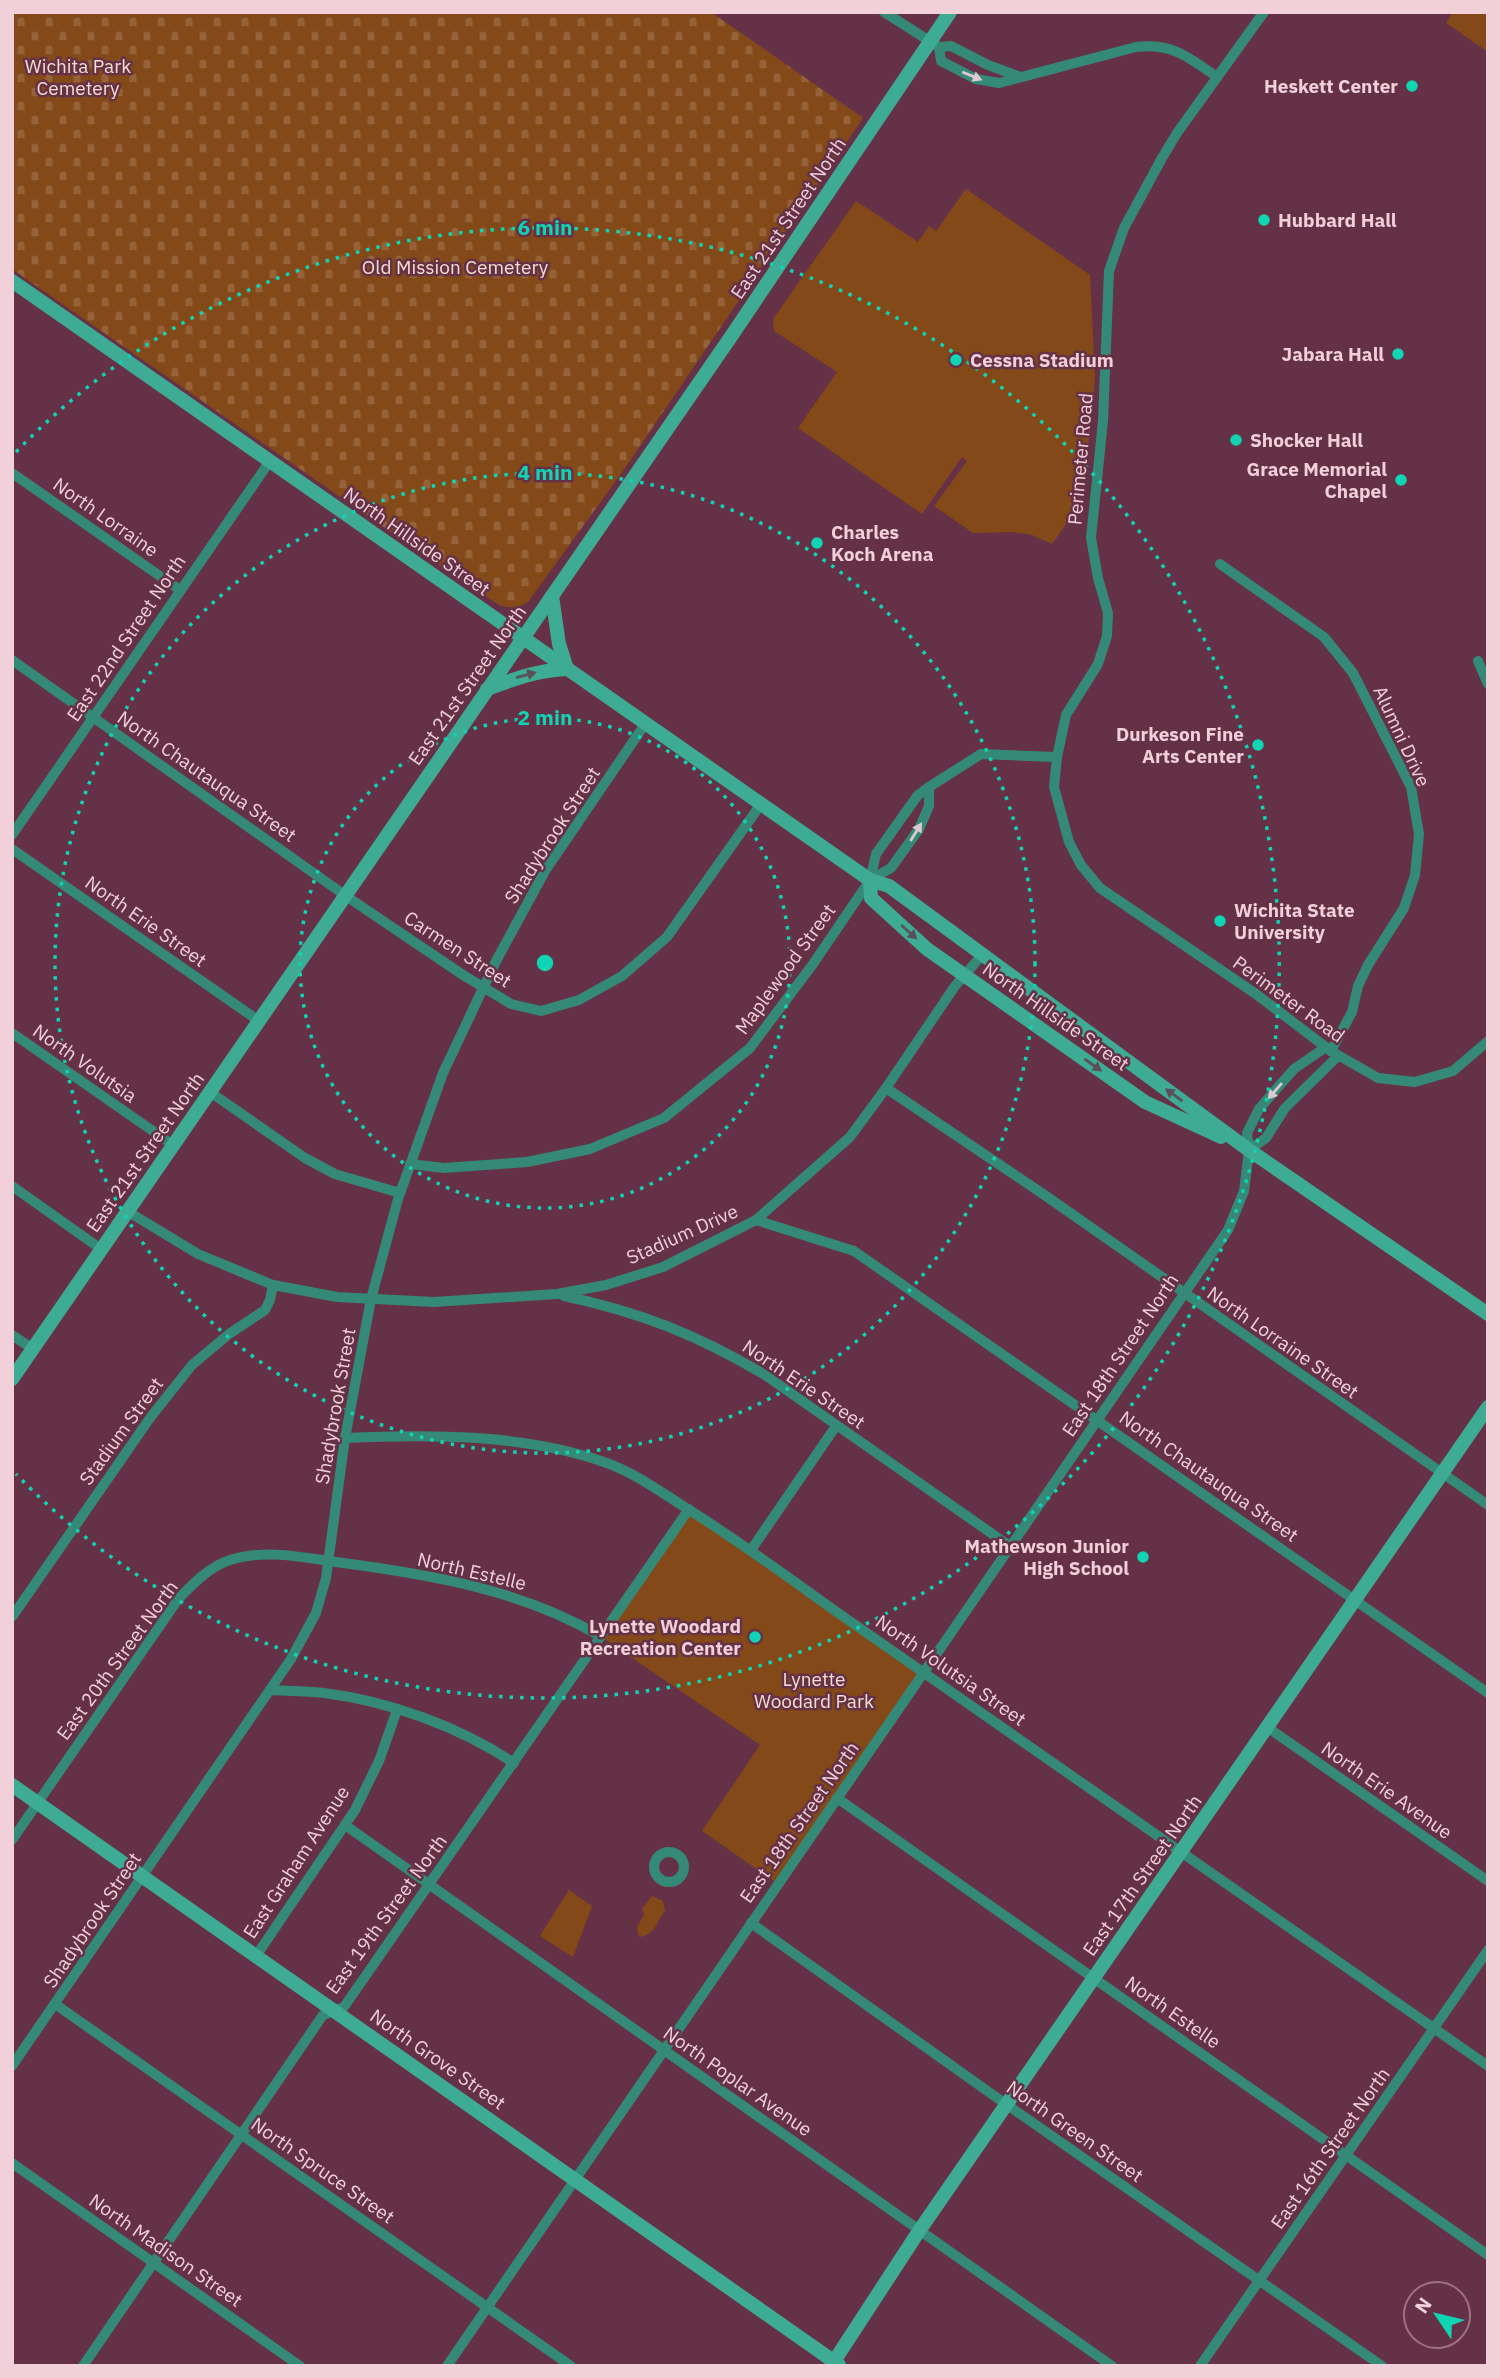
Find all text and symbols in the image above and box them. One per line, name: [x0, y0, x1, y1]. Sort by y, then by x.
park label: Wichita Park Cemetery: [25, 54, 131, 100]
one-way arrow: [962, 70, 983, 81]
place label: Heskett Center: [1264, 74, 1398, 98]
marker: Heskett Center: [1404, 78, 1420, 94]
street label: East 21st Street North: [725, 133, 851, 303]
place label: Hubbard Hall: [1278, 208, 1397, 232]
marker: Hubbard Hall: [1256, 212, 1272, 228]
text: 6 min: [518, 213, 572, 241]
park label: Old Mission Cemetery: [362, 255, 549, 279]
place label: Jabara Hall: [1282, 342, 1384, 366]
marker: Jabara Hall: [1390, 346, 1406, 362]
place label: Cessna Stadium: [970, 348, 1114, 372]
marker: Cessna Stadium: [948, 352, 964, 368]
street label: Perimeter Road: [1062, 392, 1098, 526]
place label: Shocker Hall: [1250, 428, 1363, 452]
marker: Shocker Hall: [1228, 432, 1244, 448]
place label: Grace Memorial Chapel: [1247, 457, 1387, 503]
text: 4 min: [518, 458, 572, 486]
street label: North Lorraine: [49, 472, 163, 562]
marker: Grace Memorial Chapel: [1393, 472, 1409, 488]
street label: North Hillside Street: [339, 481, 495, 601]
place label: Charles Koch Arena: [831, 520, 934, 566]
marker: Charles Koch Arena: [809, 535, 825, 551]
street label: East 22nd Street North: [61, 550, 191, 726]
street label: East 21st Street North: [403, 600, 531, 770]
one-way arrow: [516, 670, 537, 680]
street label: Alumni Drive: [1368, 682, 1436, 790]
text: 2 min: [518, 703, 572, 731]
street label: North Chautauqua Street: [113, 705, 301, 847]
place label: Durkeson Fine Arts Center: [1116, 722, 1244, 768]
marker: Durkeson Fine Arts Center: [1250, 737, 1266, 753]
street label: Shadybrook Street: [499, 762, 605, 908]
one-way arrow: [909, 822, 922, 842]
street label: North Erie Street: [81, 870, 211, 972]
place label: Wichita State University: [1234, 898, 1355, 944]
street label: Maplewood Street: [730, 899, 840, 1039]
street label: Carmen Street: [400, 905, 516, 993]
marker: Wichita State University: [1212, 913, 1228, 929]
one-way arrow: [900, 924, 918, 940]
street label: Perimeter Road: [1228, 950, 1350, 1048]
centre of rings: [533, 951, 557, 975]
street label: North Hillside Street: [978, 956, 1134, 1076]
street label: North Volutsia: [28, 1018, 142, 1108]
one-way arrow: [1084, 1058, 1102, 1072]
street label: East 21st Street North: [81, 1067, 209, 1237]
one-way arrow: [1267, 1082, 1283, 1100]
one-way arrow: [1166, 1087, 1184, 1102]
street label: Stadium Drive: [622, 1199, 742, 1269]
street label: East 18th Street North: [1057, 1269, 1183, 1441]
street label: North Lorraine Street: [1203, 1281, 1363, 1403]
street label: Shadybrook Street: [309, 1326, 361, 1486]
street label: North Erie Street: [738, 1334, 870, 1434]
street label: Stadium Street: [74, 1372, 168, 1490]
street label: North Chautauqua Street: [1115, 1405, 1303, 1547]
place label: Mathewson Junior High School: [964, 1534, 1129, 1580]
street label: North Estelle: [415, 1547, 529, 1595]
marker: Mathewson Junior High School: [1135, 1549, 1151, 1565]
street label: East 20th Street North: [51, 1576, 183, 1744]
street label: North Volutsia Street: [871, 1609, 1031, 1731]
place label: Lynette Woodard Recreation Center: [580, 1614, 741, 1660]
marker: Lynette Woodard Recreation Center: [747, 1629, 763, 1645]
park label: Lynette Woodard Park: [754, 1667, 874, 1713]
street label: North Erie Avenue: [1317, 1736, 1457, 1844]
street label: East 18th Street North: [734, 1737, 864, 1907]
street label: East Graham Avenue: [238, 1781, 354, 1943]
street label: East 17th Street North: [1077, 1790, 1207, 1960]
street label: East 19th Street North: [320, 1830, 452, 1998]
street label: Shadybrook Street: [38, 1848, 146, 1992]
street label: North Estelle: [1121, 1970, 1225, 2054]
street label: North Grove Street: [366, 2003, 510, 2115]
street label: North Poplar Avenue: [659, 2021, 817, 2141]
street label: East 16th Street North: [1265, 2063, 1395, 2233]
street label: North Green Street: [1002, 2075, 1148, 2187]
street label: North Spruce Street: [247, 2112, 399, 2228]
street label: North Madison Street: [85, 2188, 247, 2312]
north arrow: [1402, 2280, 1472, 2350]
text: N: [1409, 2293, 1437, 2318]

